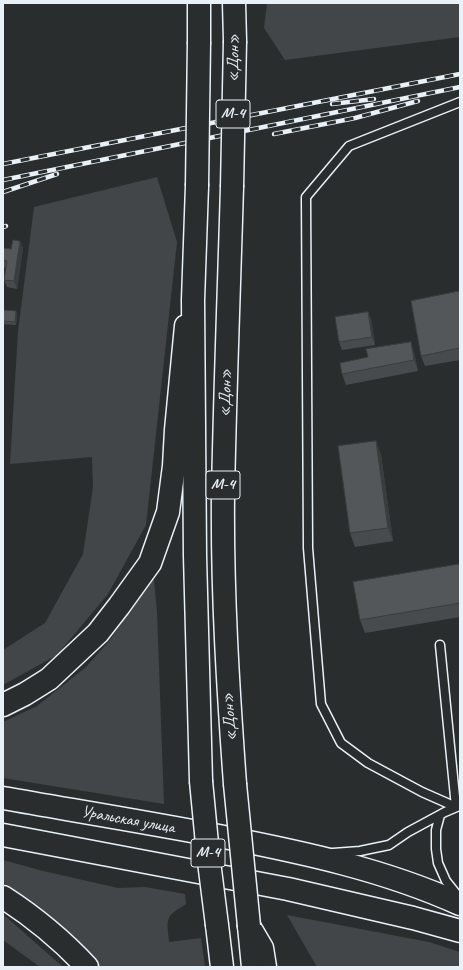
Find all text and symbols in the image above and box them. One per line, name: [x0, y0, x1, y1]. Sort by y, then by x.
street label: «Дон»: [223, 34, 245, 82]
road number: М-4: [216, 100, 250, 128]
street label: «Дон»: [215, 369, 237, 417]
road number: М-4: [206, 471, 240, 499]
street label: «Дон»: [218, 692, 242, 742]
street label: Уральская улица: [80, 802, 176, 838]
road number: М-4: [191, 839, 225, 867]

